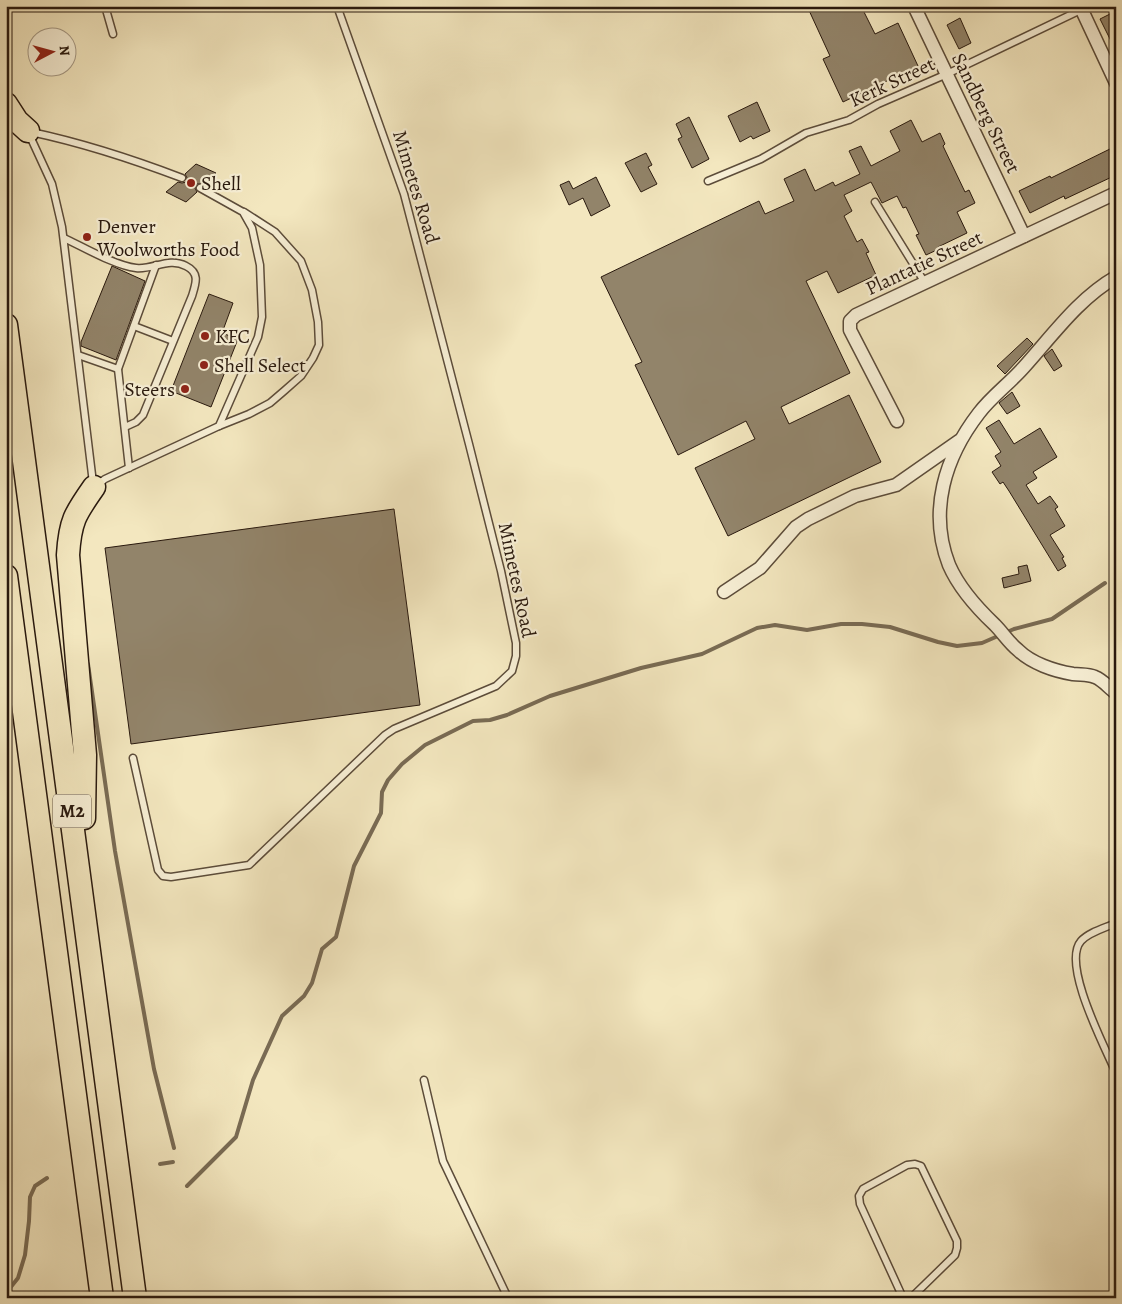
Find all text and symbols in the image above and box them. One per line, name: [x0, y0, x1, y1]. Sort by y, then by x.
north arrow: [28, 28, 78, 78]
text: N: [54, 45, 74, 57]
street label: Sandberg Street: [945, 48, 1027, 178]
street label: Kerk Street: [845, 50, 940, 114]
street label: Mimetes Road: [386, 127, 446, 247]
place label: Shell: [201, 170, 241, 197]
marker: Shell: [185, 177, 197, 189]
place label: Denver Woolworths Food: [96, 213, 240, 263]
street label: Plantatie Street: [861, 224, 987, 302]
marker: Denver Woolworths Food: [81, 231, 93, 243]
place label: KFC: [215, 323, 250, 350]
marker: KFC: [199, 330, 211, 342]
place label: Shell Select: [214, 352, 306, 379]
marker: Shell Select: [198, 359, 210, 371]
place label: Steers: [124, 376, 175, 403]
marker: Steers: [179, 383, 191, 395]
street label: Mimetes Road: [492, 520, 542, 640]
road number: M2: [53, 794, 91, 828]

